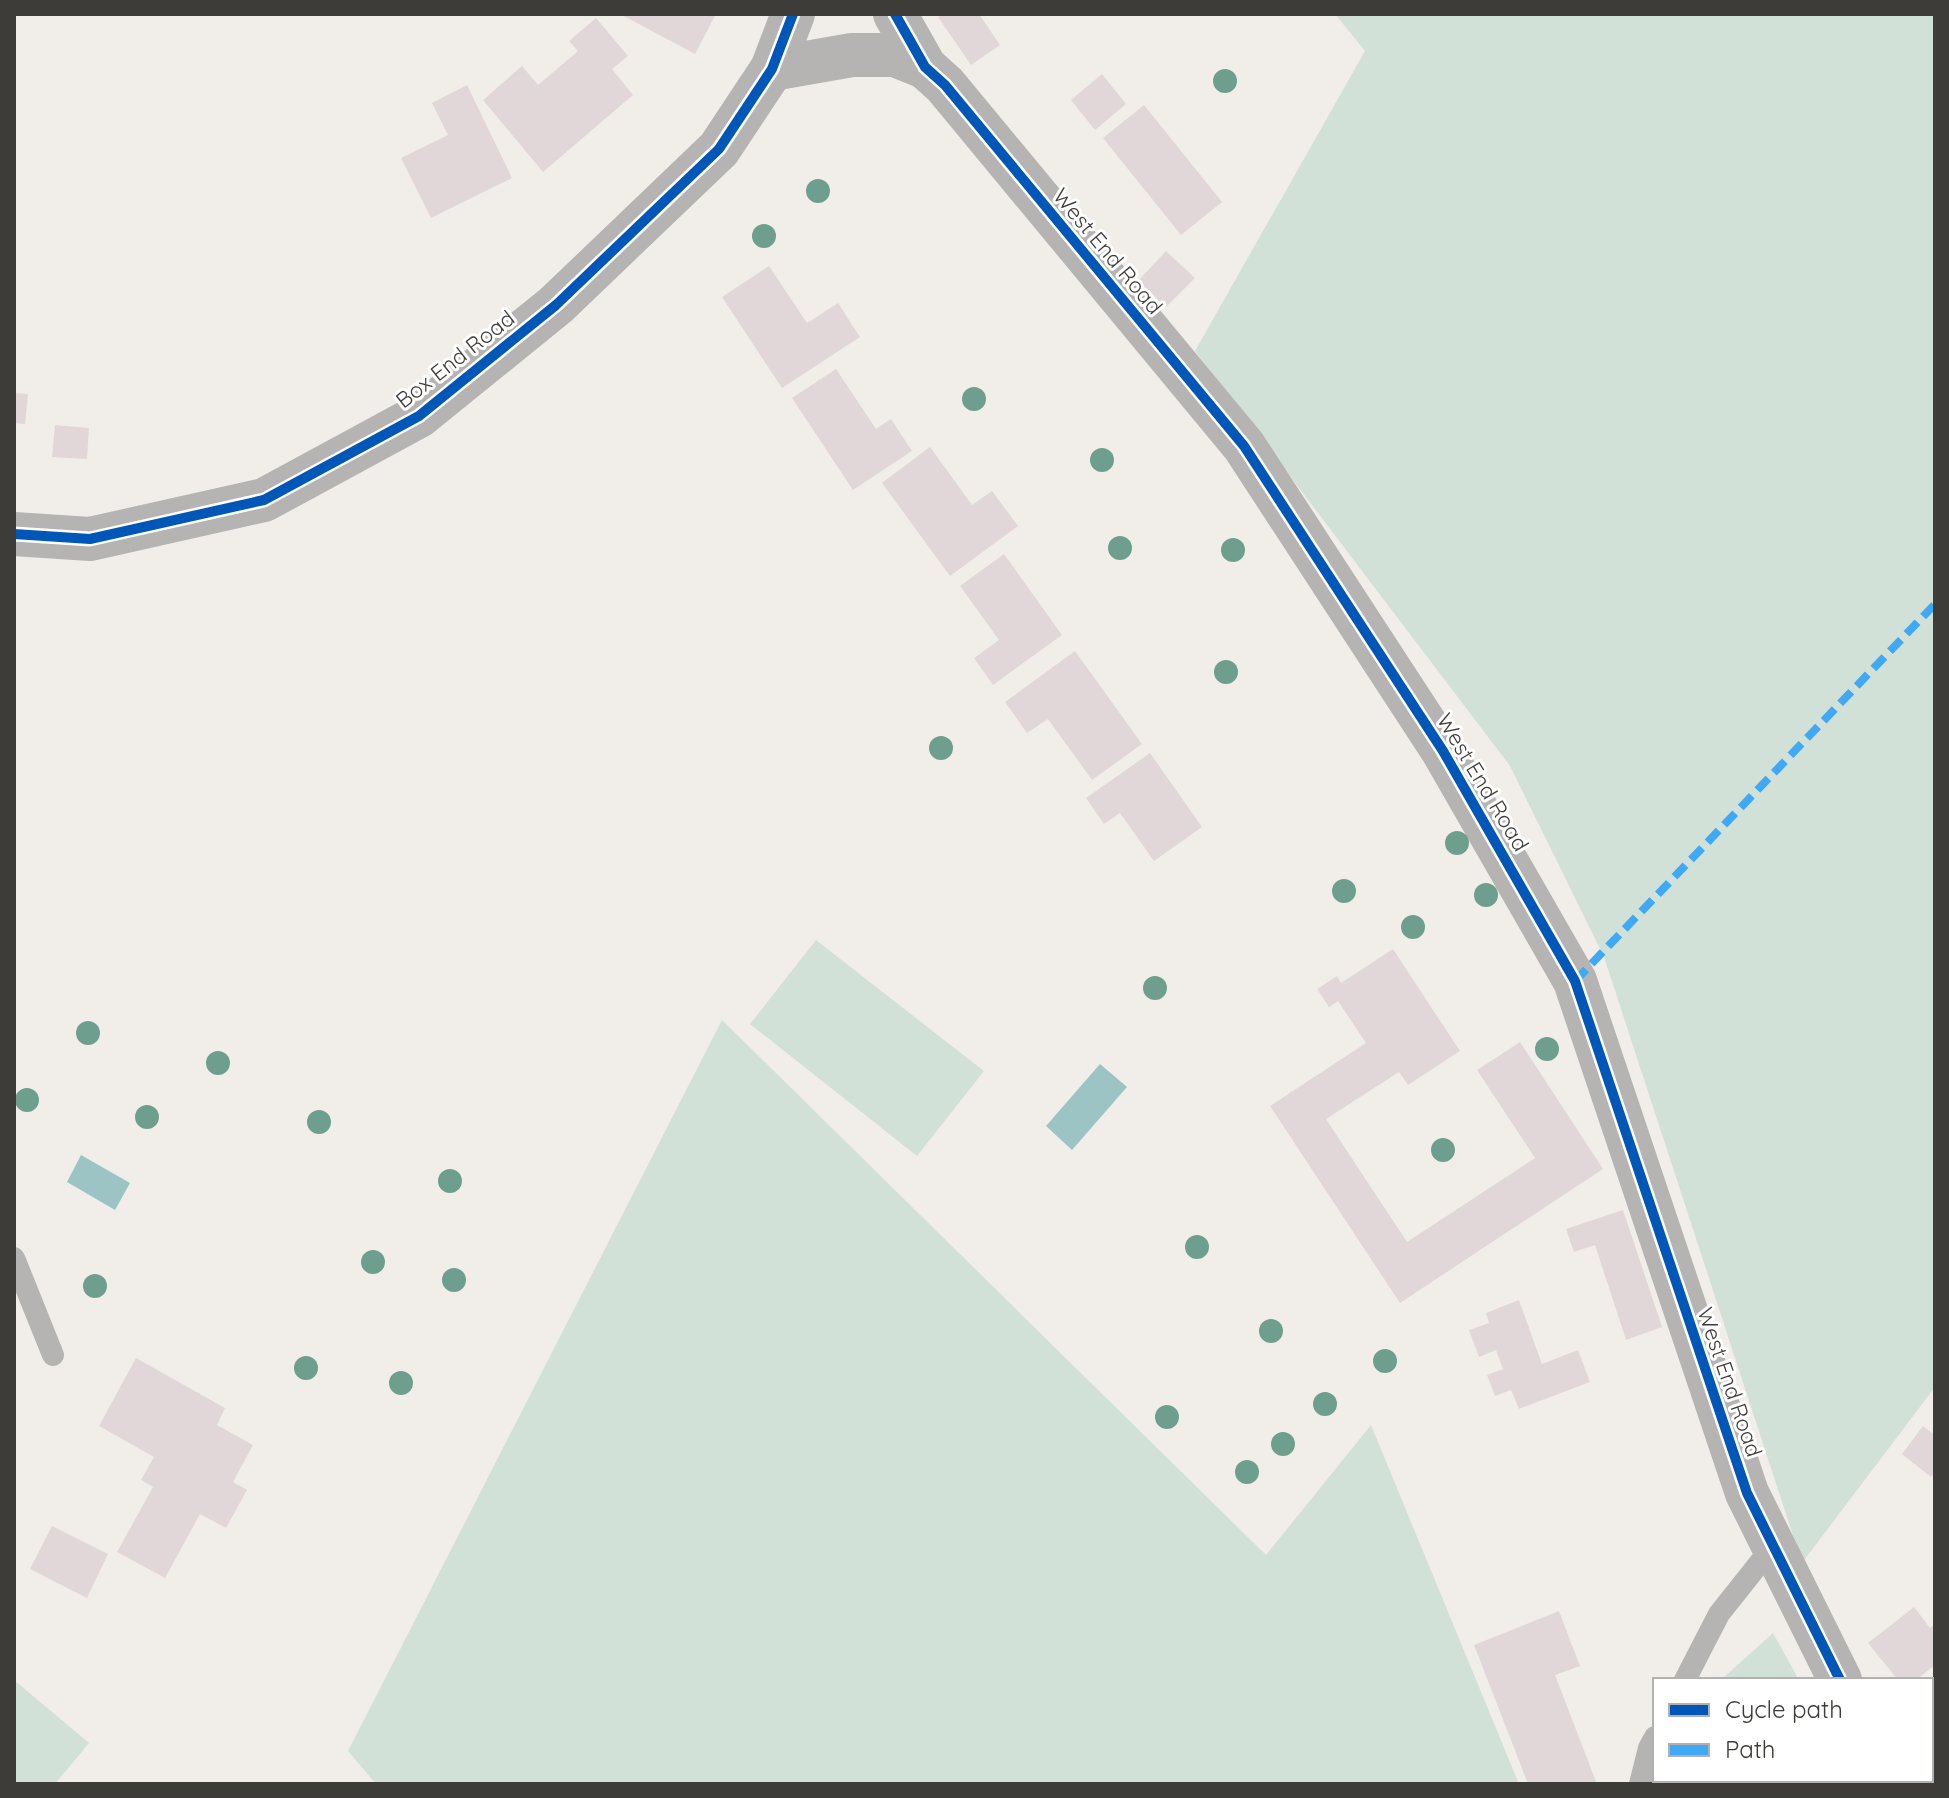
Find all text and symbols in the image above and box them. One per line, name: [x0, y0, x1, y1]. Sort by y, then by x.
street label: West End Road: [1047, 182, 1169, 320]
street label: Box End Road: [390, 304, 520, 414]
street label: West End Road: [1431, 708, 1535, 856]
street label: West End Road: [1691, 1304, 1769, 1460]
legend: [1653, 1678, 1933, 1782]
text: Cycle path: [1725, 1694, 1843, 1724]
text: Path: [1725, 1734, 1776, 1764]

